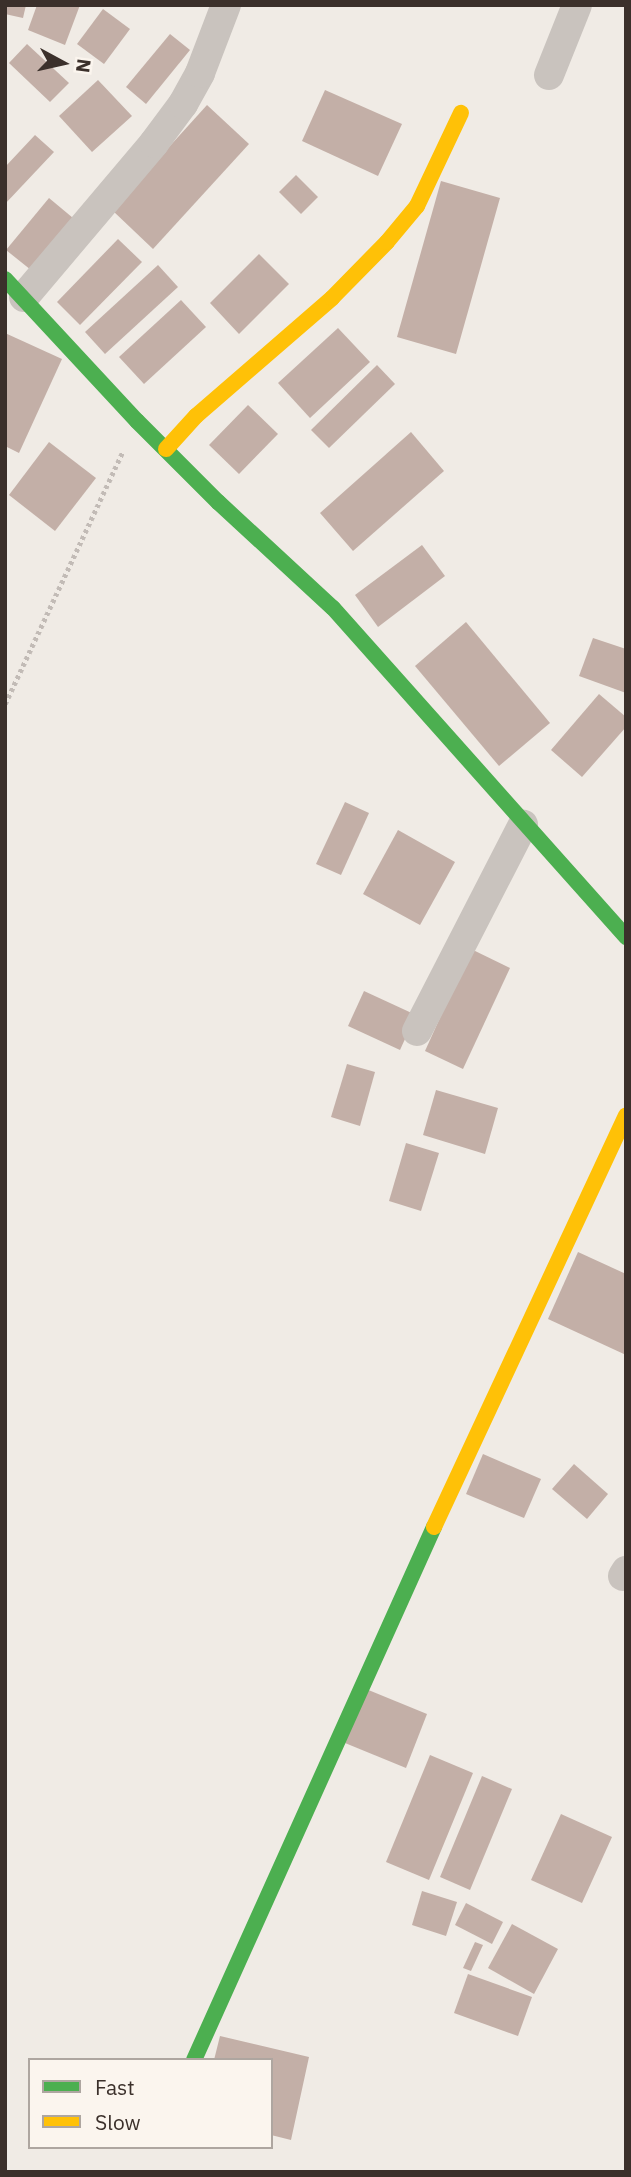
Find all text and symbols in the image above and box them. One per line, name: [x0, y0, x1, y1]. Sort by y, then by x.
north arrow: [28, 28, 98, 98]
text: N: [71, 57, 97, 74]
legend: [28, 2058, 273, 2149]
text: Fast: [95, 2073, 135, 2101]
text: Slow: [95, 2108, 141, 2136]

